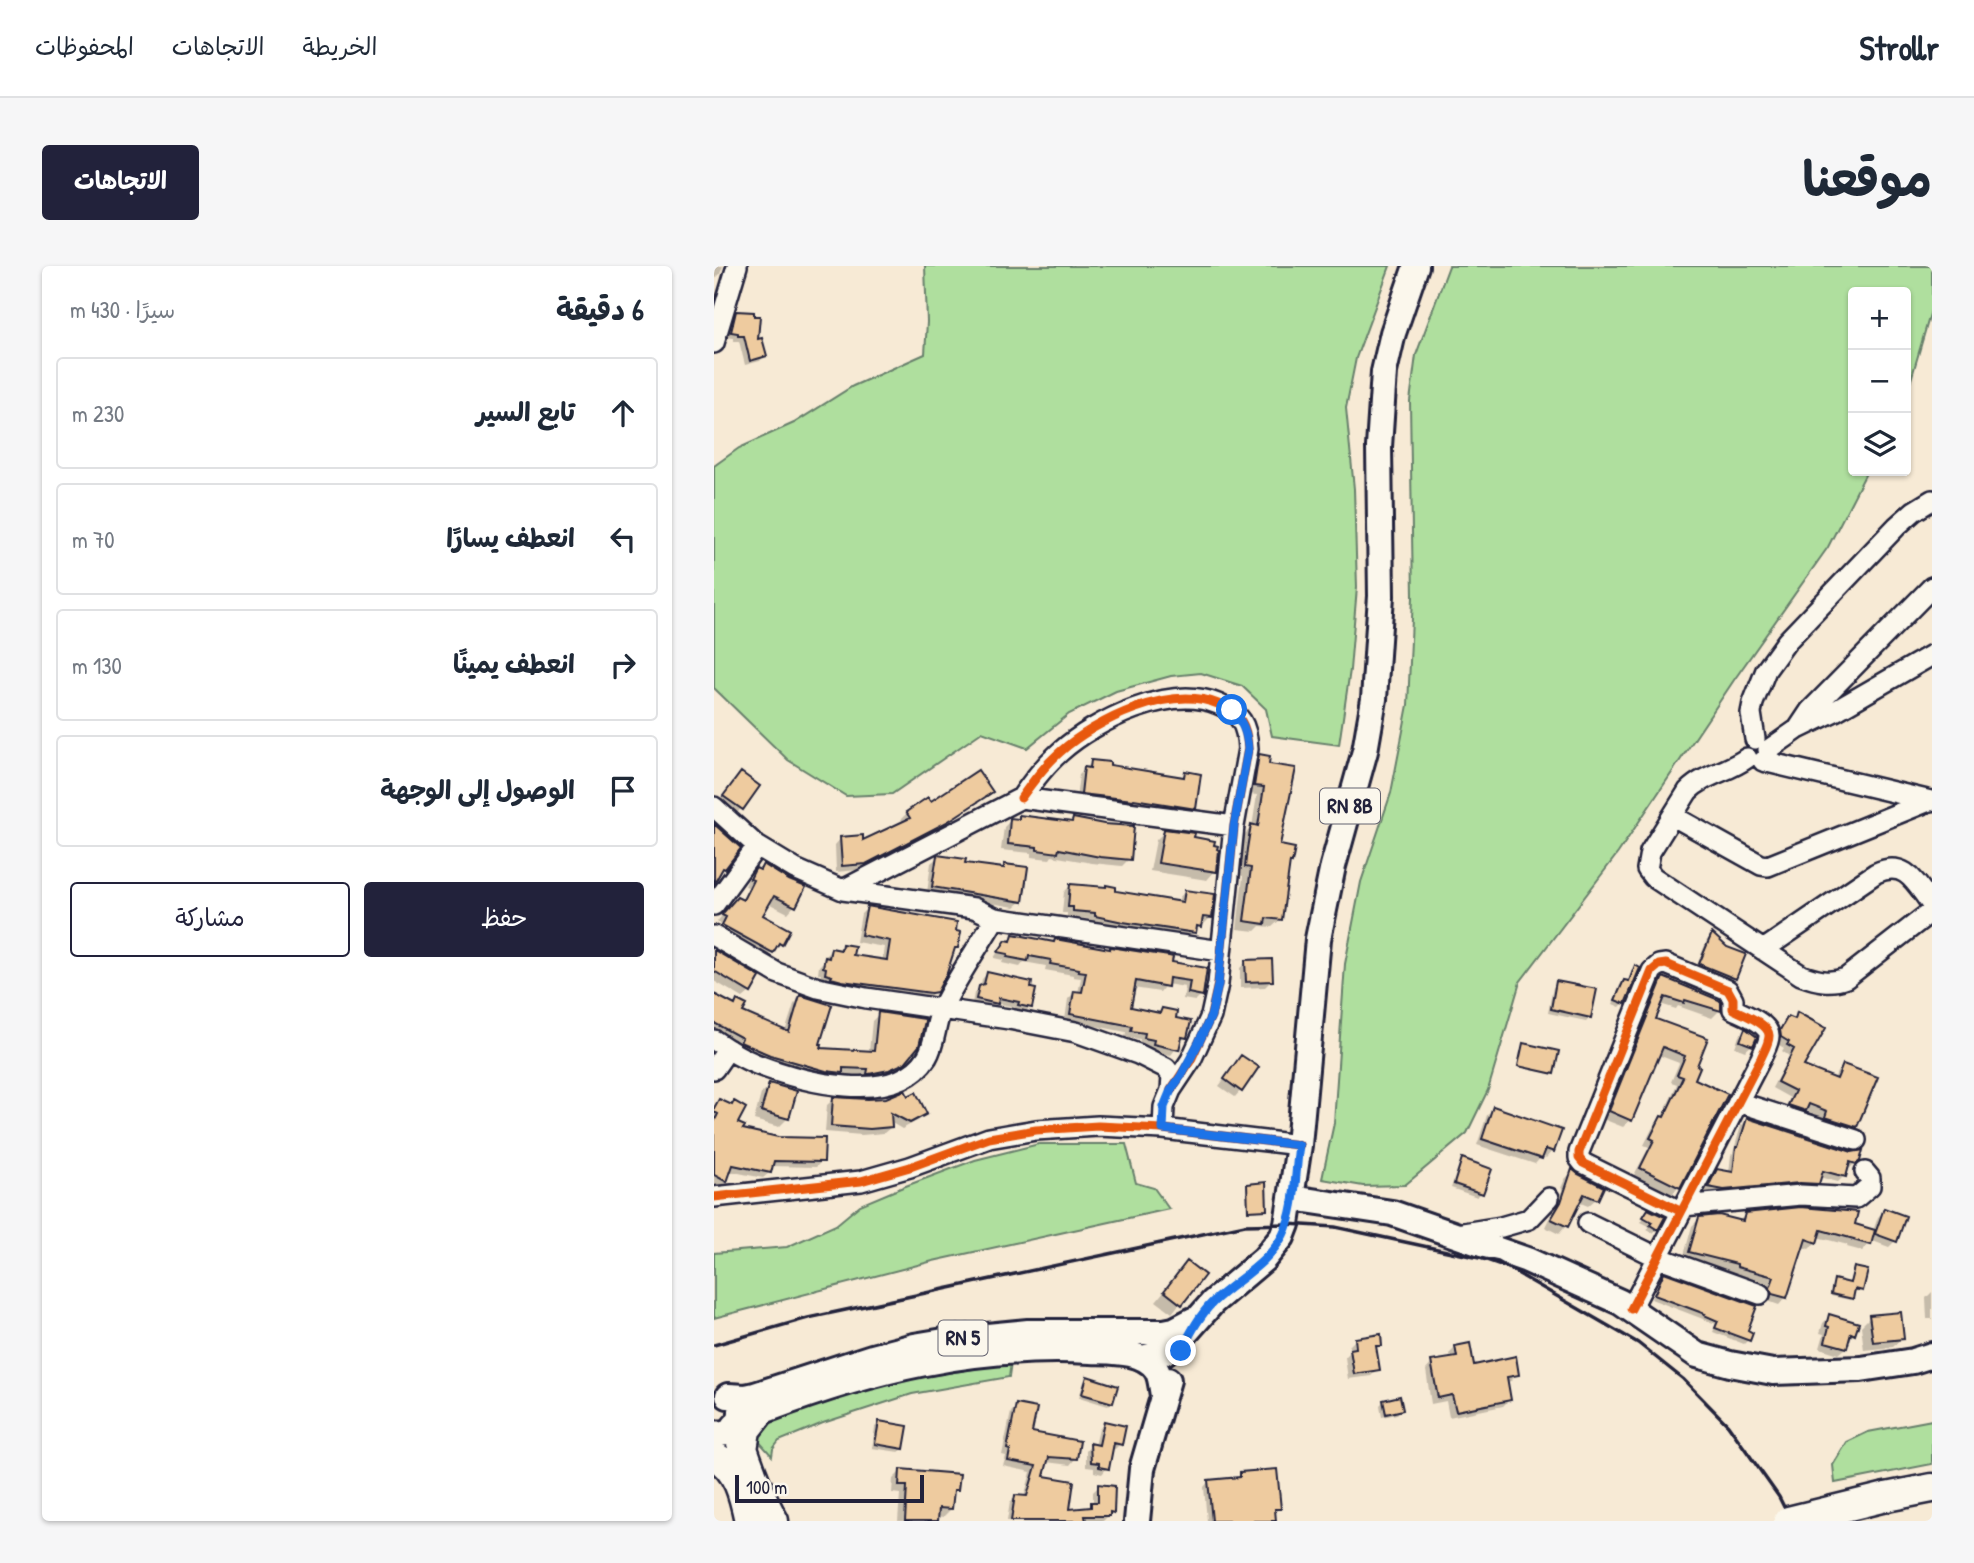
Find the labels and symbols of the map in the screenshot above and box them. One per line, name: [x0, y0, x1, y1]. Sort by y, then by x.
route start: [1216, 694, 1247, 725]
road number: RN 8B: [1320, 788, 1380, 824]
road number: RN 5: [938, 1320, 988, 1356]
route end: [1165, 1335, 1196, 1366]
scale bar: [735, 1472, 924, 1504]

